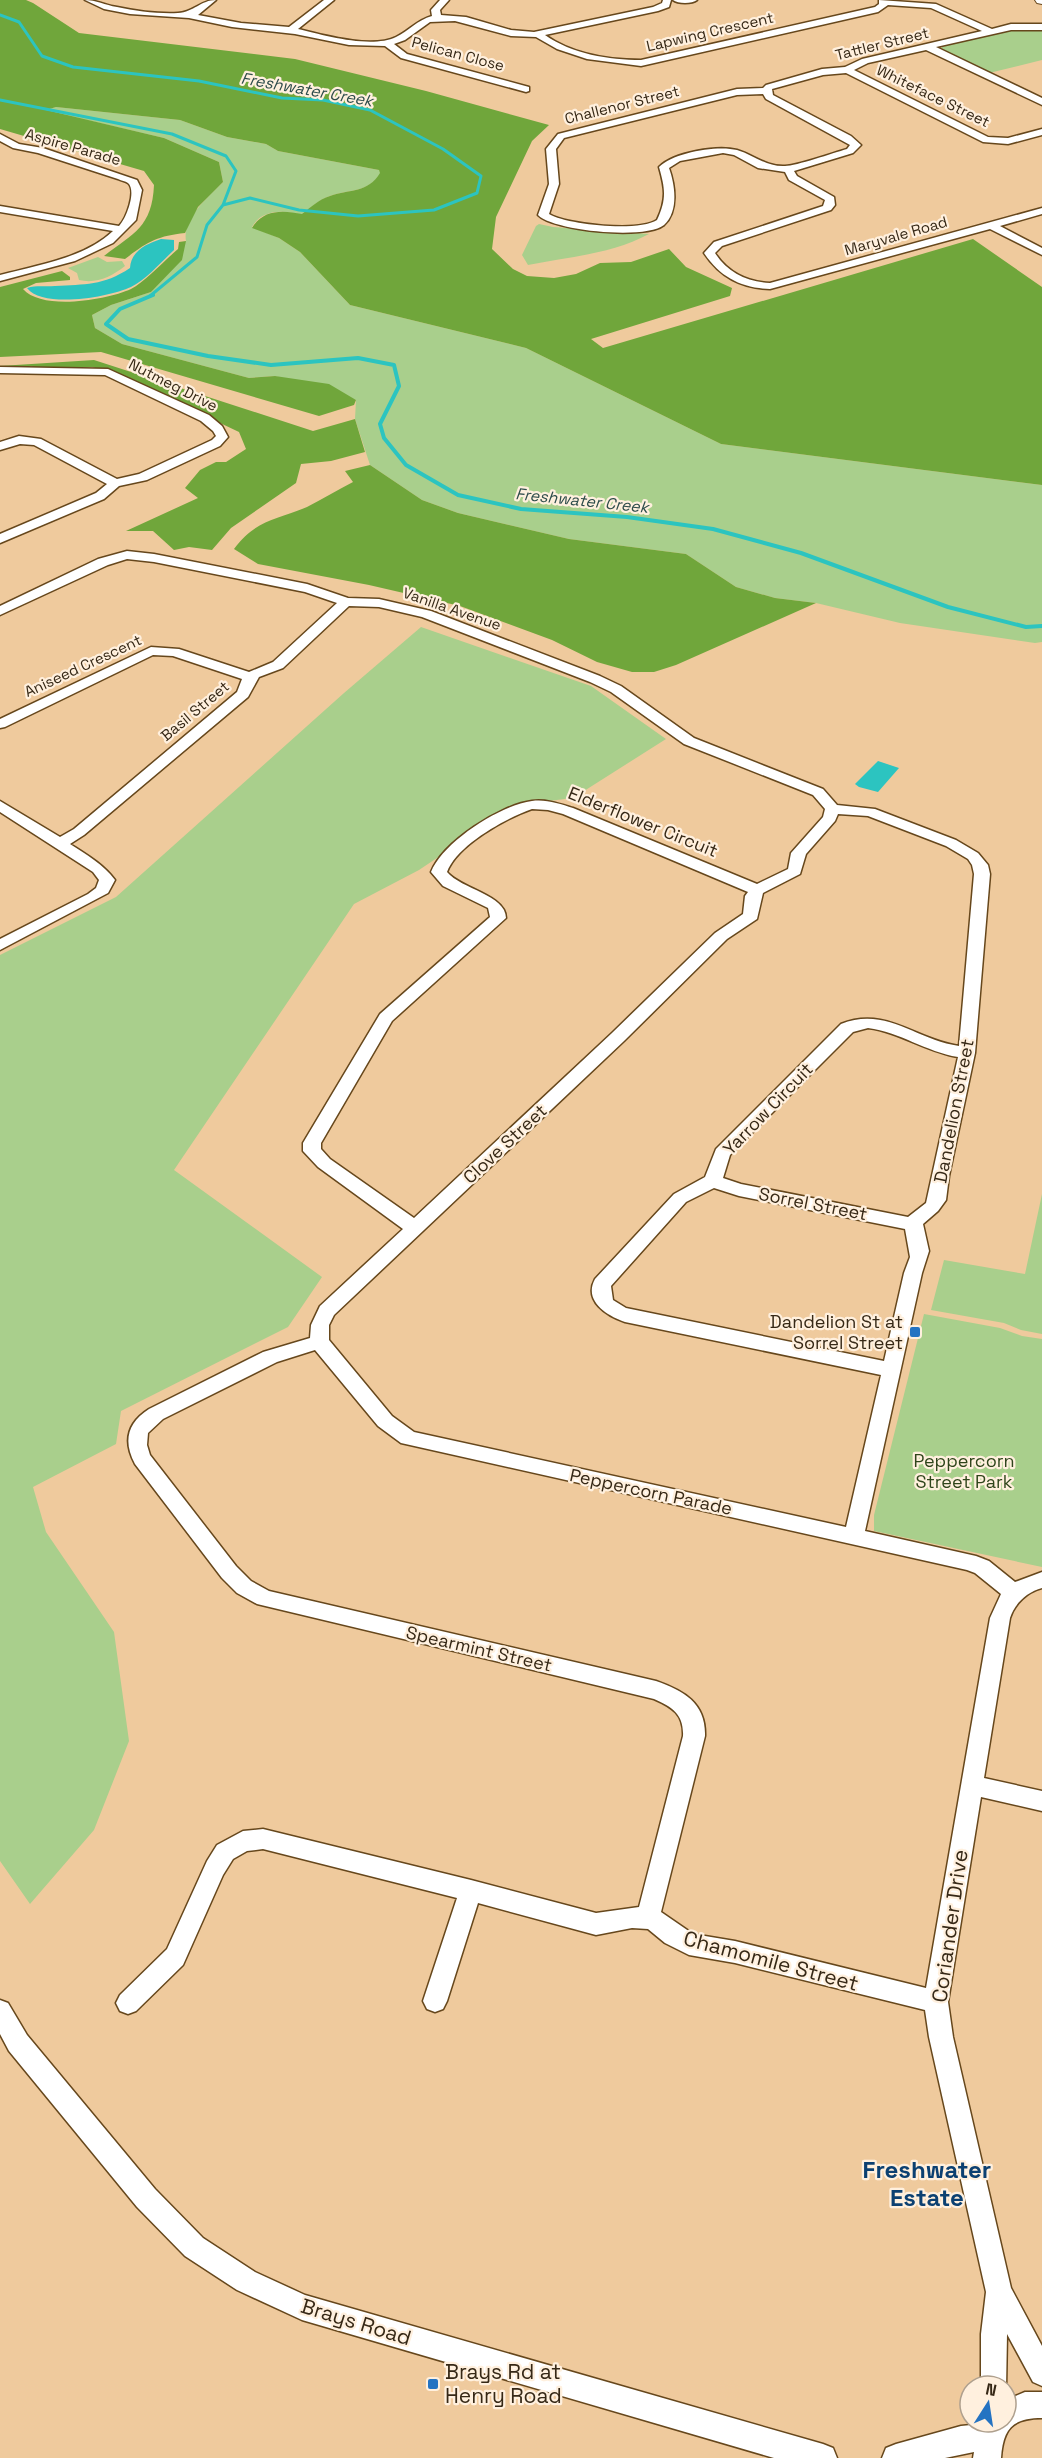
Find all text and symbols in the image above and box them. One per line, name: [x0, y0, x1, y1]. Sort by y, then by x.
street label: Lapwing Crescent: [644, 8, 776, 55]
street label: Tattler Street: [833, 23, 931, 64]
street label: Pelican Close: [410, 32, 507, 75]
street label: Whiteface Street: [873, 60, 993, 131]
water label: Freshwater Creek: [239, 68, 377, 112]
street label: Challenor Street: [563, 81, 681, 128]
street label: Aspire Parade: [23, 124, 123, 169]
street label: Maryvale Road: [842, 212, 949, 259]
street label: Nutmeg Drive: [126, 354, 221, 415]
water label: Freshwater Creek: [514, 483, 652, 518]
street label: Vanilla Avenue: [400, 583, 504, 634]
street label: Aniseed Crescent: [21, 630, 144, 701]
street label: Basil Street: [157, 676, 233, 745]
street label: Elderflower Circuit: [565, 781, 722, 862]
street label: Dandelion Street: [928, 1037, 979, 1185]
street label: Yarrow Circuit: [718, 1057, 818, 1160]
street label: Clove Street: [458, 1099, 551, 1188]
street label: Sorrel Street: [757, 1182, 869, 1225]
place label: Dandelion St at Sorrel Street: [770, 1310, 903, 1354]
marker: Dandelion St at Sorrel Street: [908, 1325, 922, 1339]
park label: Peppercorn Street Park: [913, 1449, 1015, 1493]
street label: Peppercorn Parade: [568, 1463, 734, 1520]
street label: Spearmint Street: [404, 1621, 554, 1676]
street label: Coriander Drive: [925, 1848, 974, 2004]
street label: Chamomile Street: [681, 1924, 861, 1997]
district label: Freshwater Estate: [863, 2154, 991, 2213]
street label: Brays Road: [298, 2292, 415, 2351]
place label: Brays Rd at Henry Road: [445, 2358, 562, 2409]
north arrow: [958, 2374, 1018, 2434]
marker: Brays Rd at Henry Road: [426, 2377, 440, 2391]
text: N: [984, 2378, 998, 2401]

